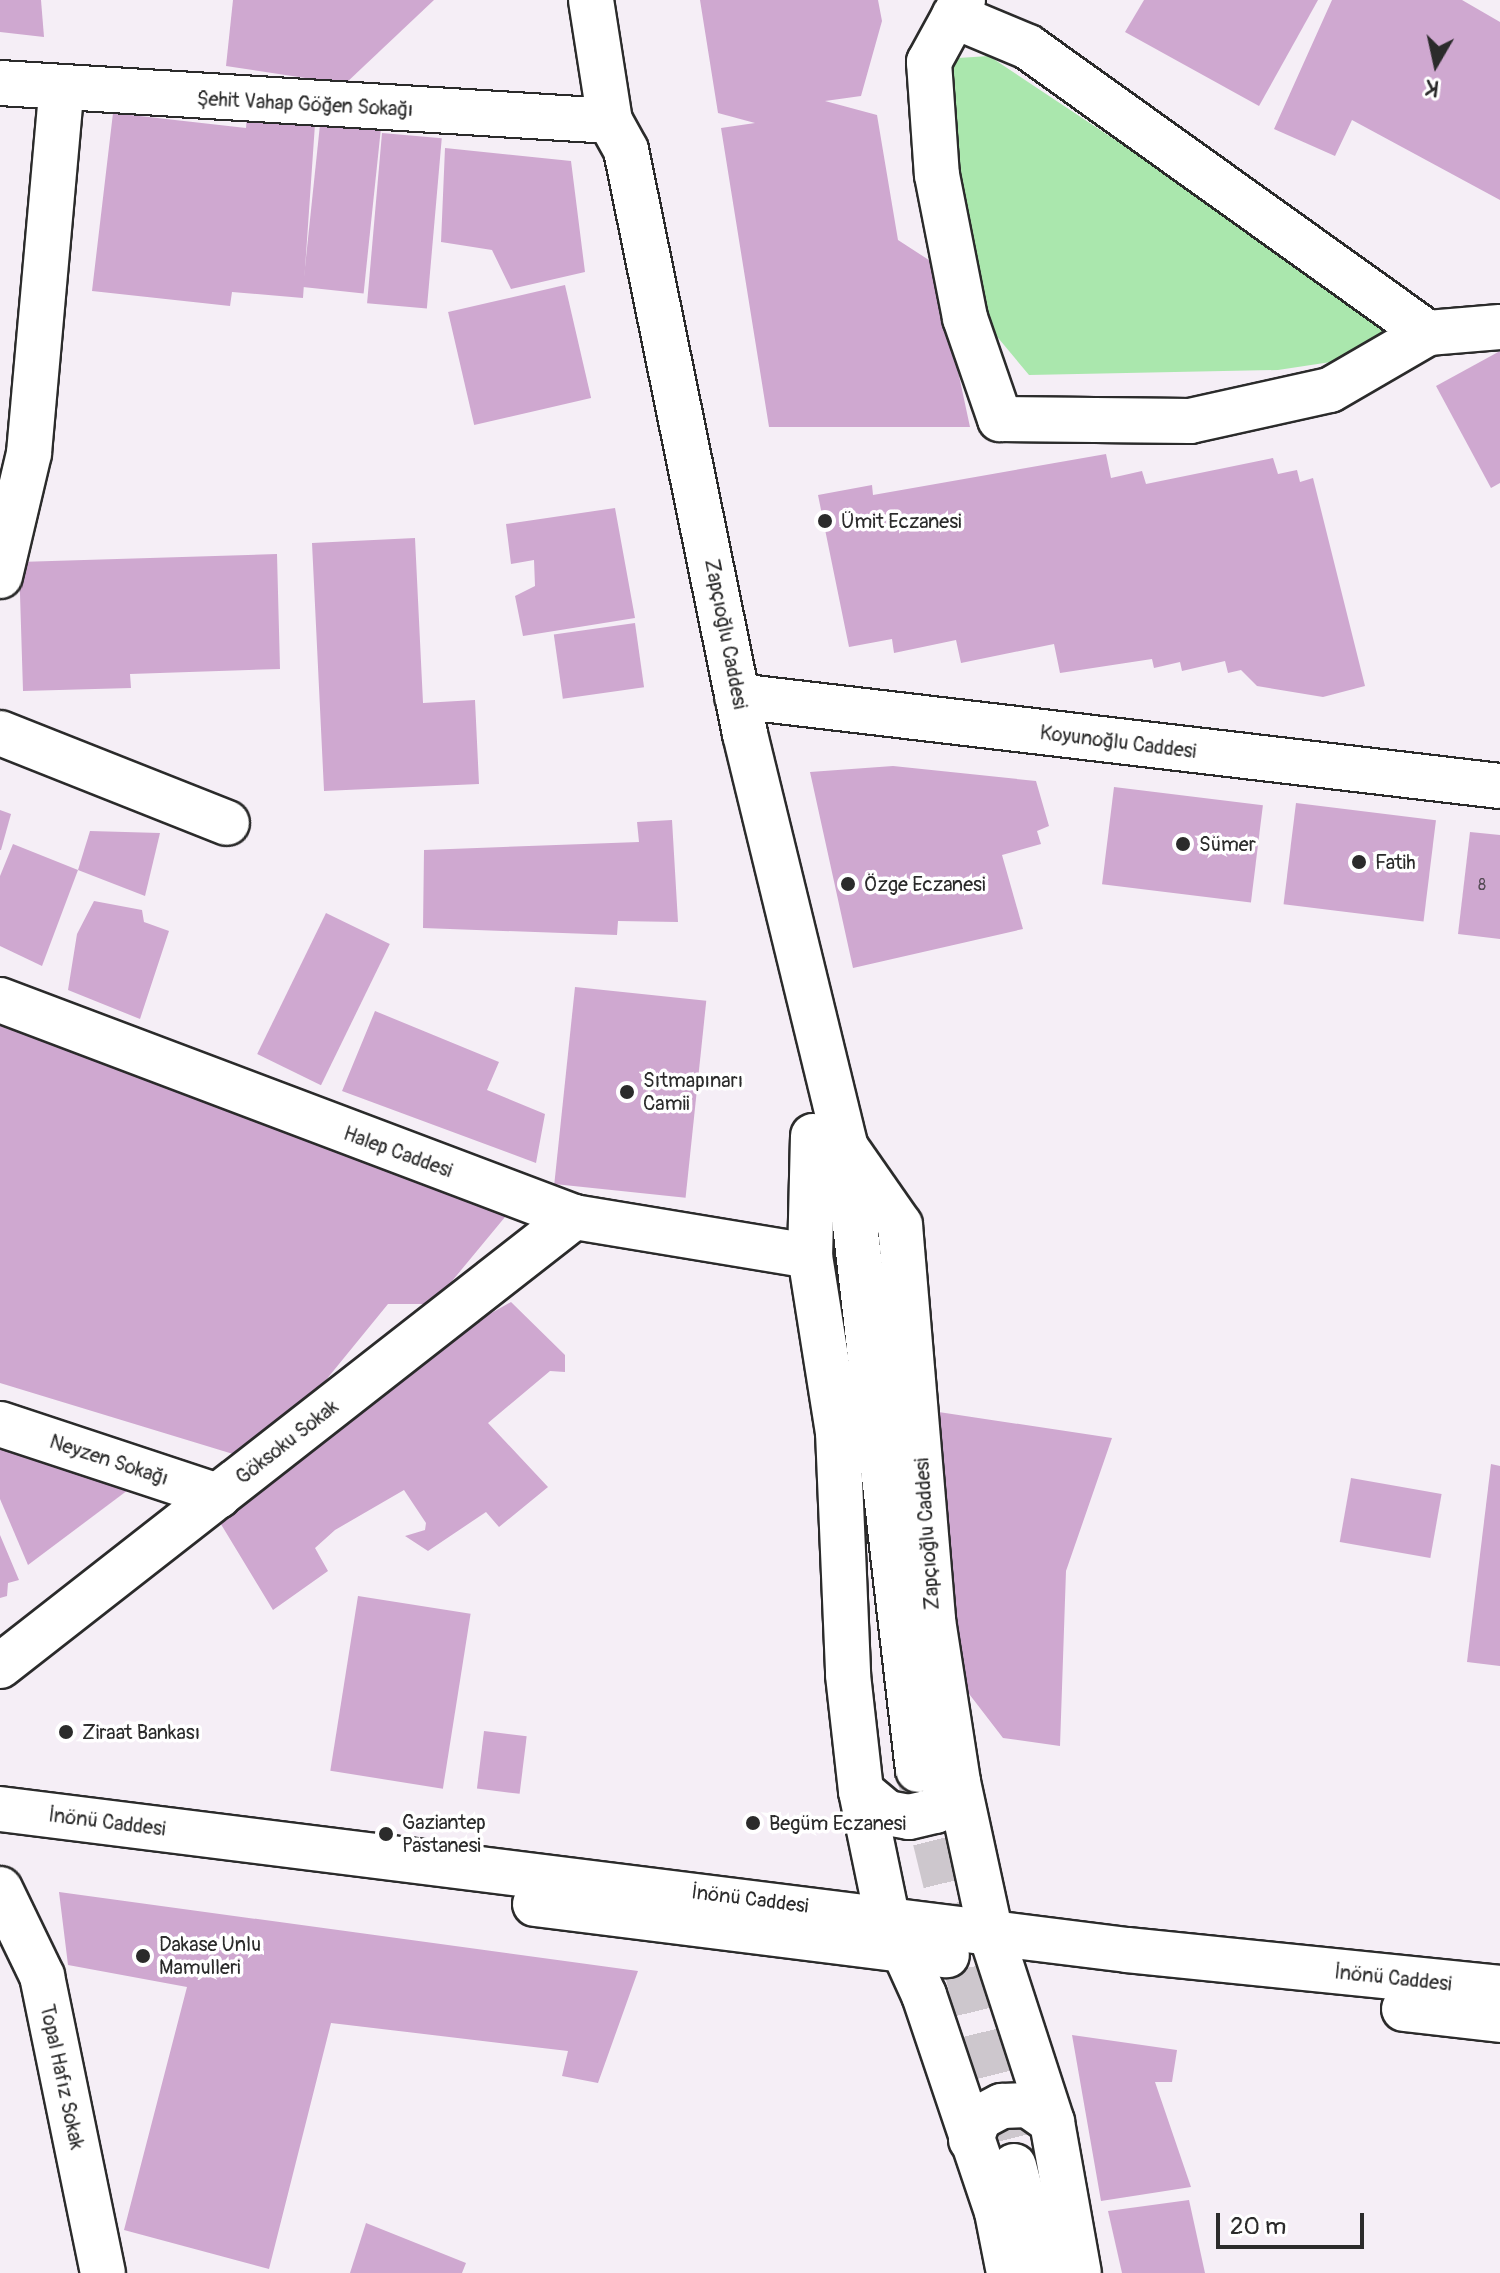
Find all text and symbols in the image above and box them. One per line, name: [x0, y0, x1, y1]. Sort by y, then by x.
north arrow: [1396, 24, 1476, 104]
text: K: [1423, 73, 1441, 103]
street label: Şehit Vahap Göğen Sokağı: [196, 86, 414, 122]
place label: Ümit Eczanesi: [841, 509, 962, 533]
marker: Ümit Eczanesi: [816, 512, 834, 530]
street label: Zapçıoğlu Caddesi: [700, 557, 752, 711]
street label: Koyunoğlu Caddesi: [1038, 721, 1198, 763]
place label: Sümer: [1199, 832, 1256, 856]
marker: Sümer: [1174, 835, 1192, 853]
place label: Fatih: [1375, 850, 1416, 874]
marker: Fatih: [1350, 853, 1368, 871]
place label: Özge Eczanesi: [864, 872, 986, 896]
marker: Özge Eczanesi: [839, 875, 857, 893]
house number: 8: [1478, 875, 1486, 895]
place label: Sıtmapınarı Camii: [643, 1068, 743, 1115]
marker: Sıtmapınarı Camii: [618, 1083, 636, 1101]
street label: Halep Caddesi: [340, 1121, 456, 1183]
street label: Göksoku Sokak: [231, 1395, 343, 1489]
street label: Neyzen Sokağı: [47, 1430, 171, 1490]
street label: Zapçıoğlu Caddesi: [910, 1457, 944, 1611]
place label: Ziraat Bankası: [82, 1720, 200, 1744]
marker: Ziraat Bankası: [57, 1723, 75, 1741]
street label: İnönü Caddesi: [47, 1803, 167, 1841]
place label: Gaziantep Pastanesi: [402, 1810, 486, 1857]
place label: Begüm Eczanesi: [769, 1811, 906, 1835]
marker: Begüm Eczanesi: [744, 1814, 762, 1832]
marker: Gaziantep Pastanesi: [377, 1825, 395, 1843]
street label: İnönü Caddesi: [690, 1880, 810, 1918]
place label: Dakase Unlu Mamulleri: [159, 1932, 261, 1979]
marker: Dakase Unlu Mamulleri: [134, 1947, 152, 1965]
street label: İnönü Caddesi: [1333, 1960, 1453, 1996]
street label: Topal Hafız Sokak: [35, 2002, 89, 2152]
scale bar: [1220, 2197, 1368, 2247]
text: 20 m: [1230, 2212, 1286, 2241]

